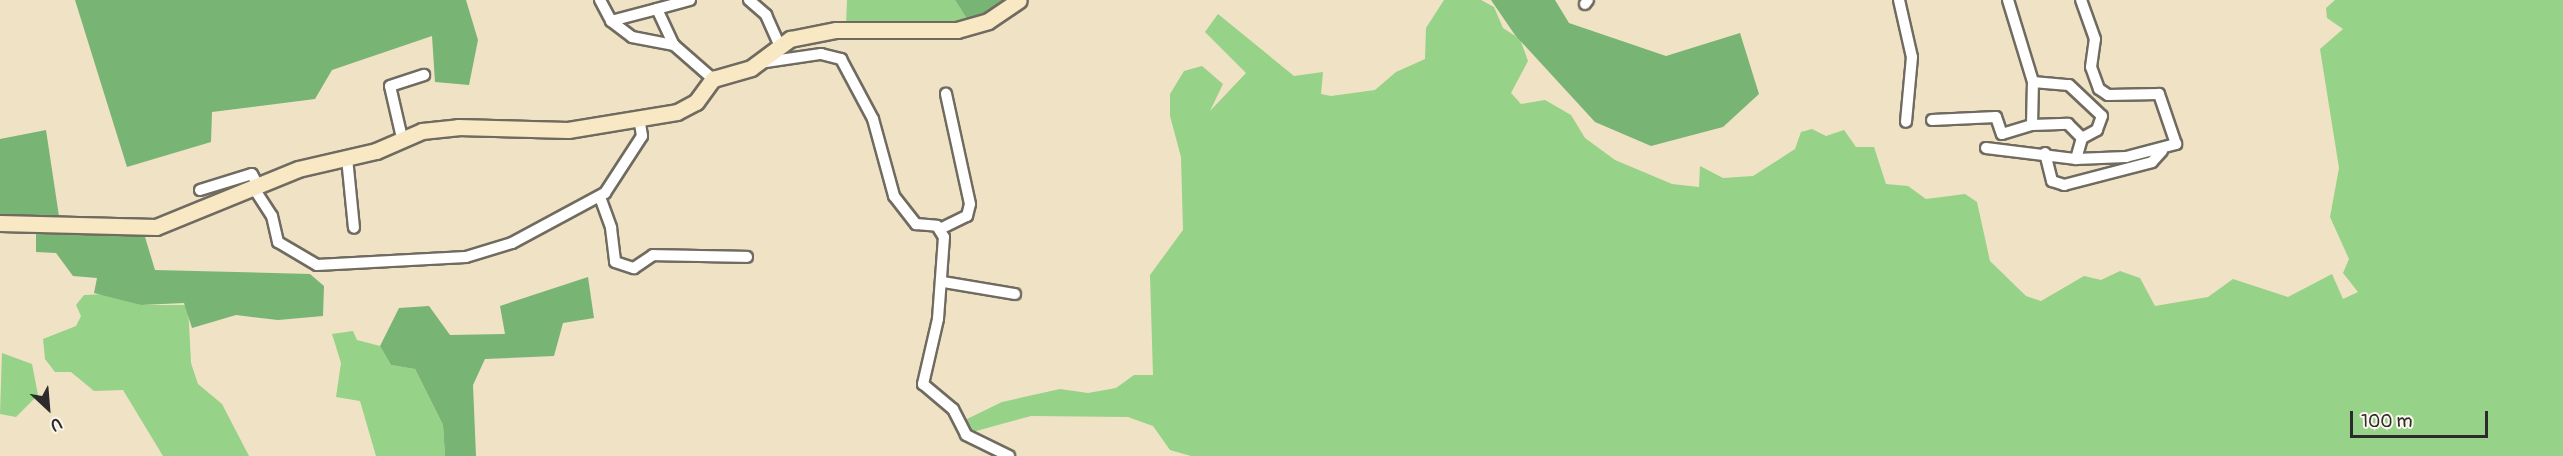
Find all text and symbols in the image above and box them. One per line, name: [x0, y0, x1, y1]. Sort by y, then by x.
north arrow: [18, 378, 78, 438]
scale bar: [2353, 399, 2491, 437]
text: 100 m: [2361, 410, 2413, 433]
text: U: [47, 413, 65, 435]

